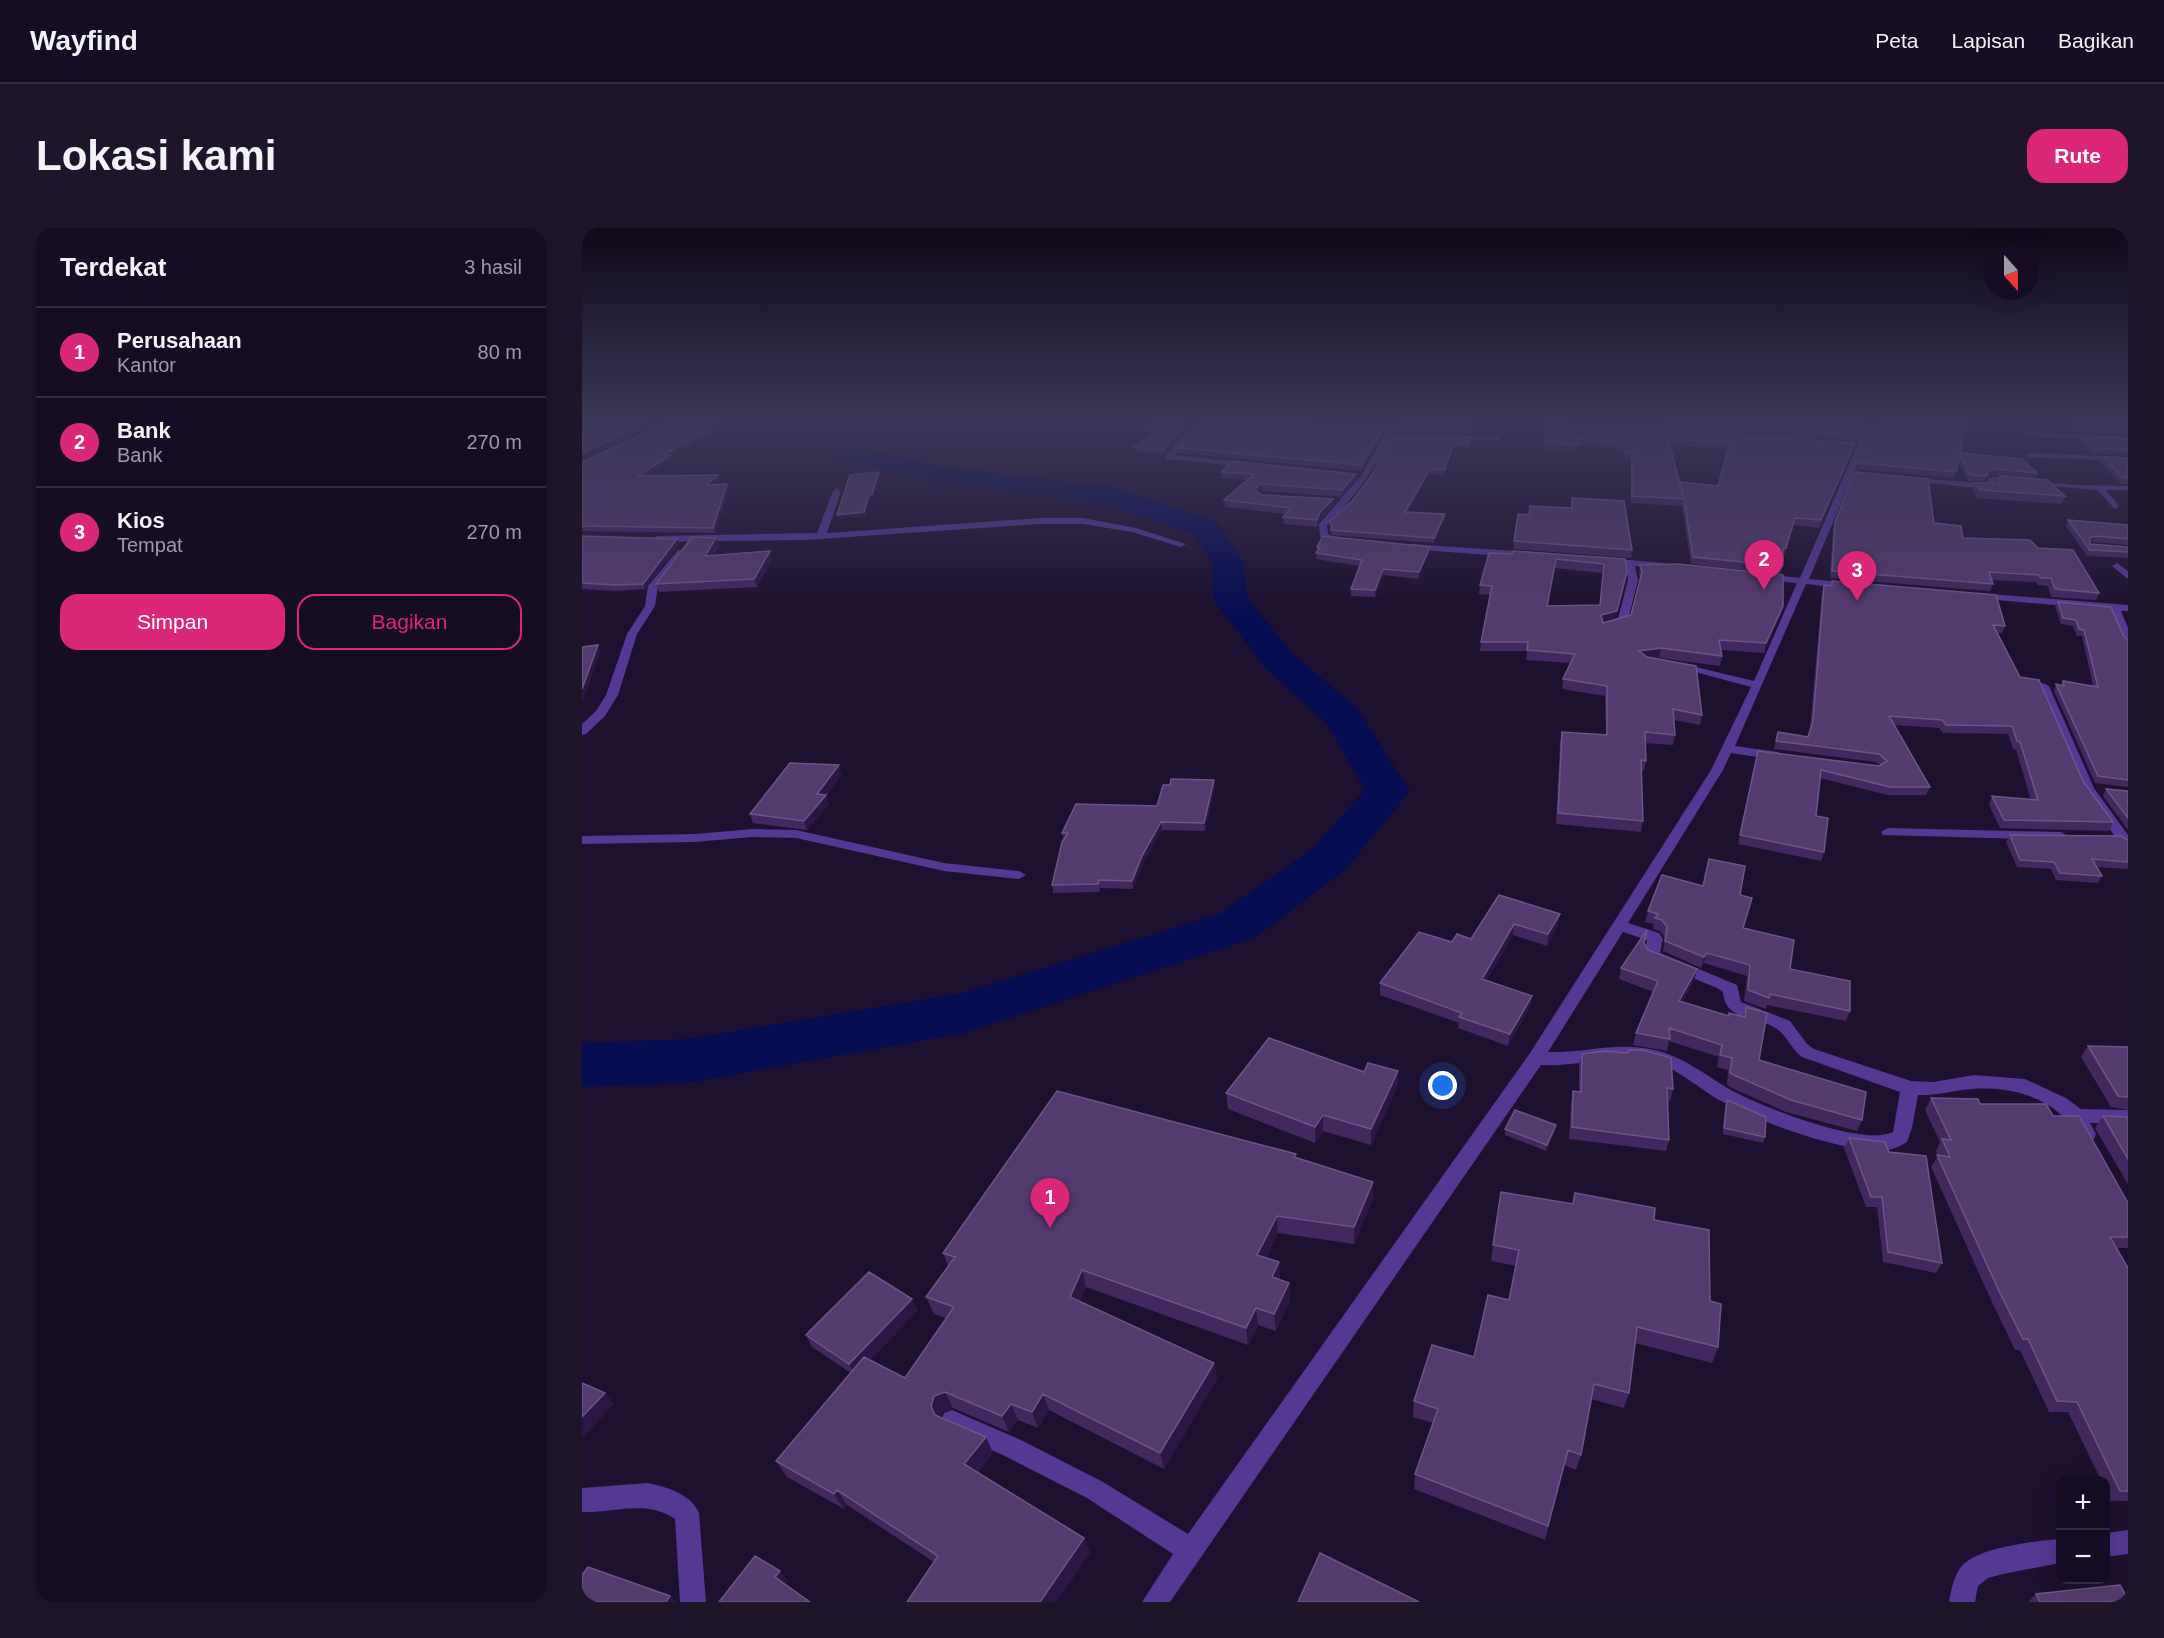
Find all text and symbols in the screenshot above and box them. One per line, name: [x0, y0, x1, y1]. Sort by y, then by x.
text: Wayfind: [30, 25, 138, 56]
text: Peta: [1875, 29, 1919, 52]
text: Lapisan: [1952, 29, 2025, 52]
text: Bagikan: [2058, 29, 2134, 52]
button: Rute: [2027, 129, 2128, 183]
text: Lokasi kami: [36, 132, 276, 179]
north arrow: [1984, 246, 2038, 300]
text: Terdekat: [60, 252, 166, 282]
text: 3 hasil: [464, 256, 522, 278]
text: Perusahaan: [117, 328, 242, 353]
text: 1: [74, 341, 85, 363]
text: 80 m: [478, 341, 522, 363]
text: Kantor: [117, 354, 176, 376]
text: Bank: [117, 418, 171, 443]
text: 2: [74, 431, 85, 453]
text: 270 m: [466, 431, 522, 453]
text: Bank: [117, 444, 163, 466]
text: Kios: [117, 508, 165, 533]
text: 3: [74, 521, 85, 543]
text: 270 m: [466, 521, 522, 543]
text: Tempat: [117, 534, 183, 556]
pin: 2: [1744, 540, 1784, 590]
pin: 3: [1838, 552, 1876, 601]
button: Simpan: [60, 594, 285, 650]
button: Bagikan: [297, 594, 522, 650]
your location: [1428, 1071, 1457, 1100]
pin: 1: [1030, 1178, 1070, 1228]
map controls: [2056, 1476, 2110, 1584]
button: +: [2056, 1476, 2110, 1530]
button: −: [2056, 1530, 2110, 1584]

